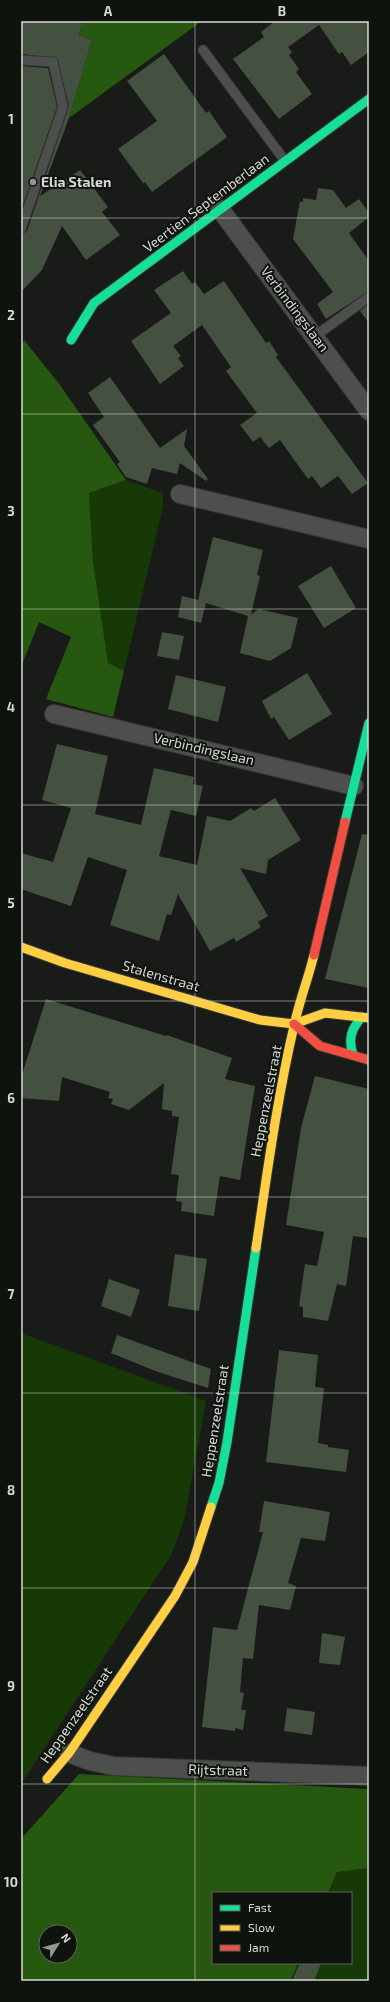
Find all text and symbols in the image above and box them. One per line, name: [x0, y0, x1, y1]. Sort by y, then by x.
text: A: [104, 3, 113, 19]
text: B: [278, 3, 286, 19]
text: 1: [8, 111, 14, 127]
street label: Veertien Septemberlaan: [139, 150, 272, 256]
place label: Elia Stalen: [41, 173, 111, 190]
marker: Elia Stalen: [28, 177, 38, 187]
street label: Verbindingslaan: [258, 262, 333, 355]
text: 2: [7, 307, 15, 323]
text: 3: [7, 503, 15, 519]
text: 4: [7, 699, 15, 715]
street label: Verbindingslaan: [152, 729, 256, 768]
text: 5: [7, 895, 15, 911]
street label: Stalenstraat: [121, 956, 202, 995]
street label: Heppenzeelstraat: [246, 1043, 285, 1158]
text: 6: [7, 1090, 15, 1106]
text: 7: [8, 1286, 15, 1302]
street label: Heppenzeelstraat: [197, 1363, 232, 1478]
text: 8: [7, 1482, 15, 1498]
street label: Heppenzeelstraat: [36, 1663, 115, 1766]
text: 9: [7, 1678, 15, 1694]
street label: Rijtstraat: [188, 1760, 248, 1779]
text: 10: [4, 1874, 18, 1890]
legend: [212, 1892, 352, 1964]
text: Fast: [248, 1900, 272, 1914]
text: Slow: [248, 1920, 275, 1934]
north arrow: [38, 1924, 78, 1964]
text: N: [59, 1931, 74, 1945]
text: Jam: [248, 1940, 269, 1954]

